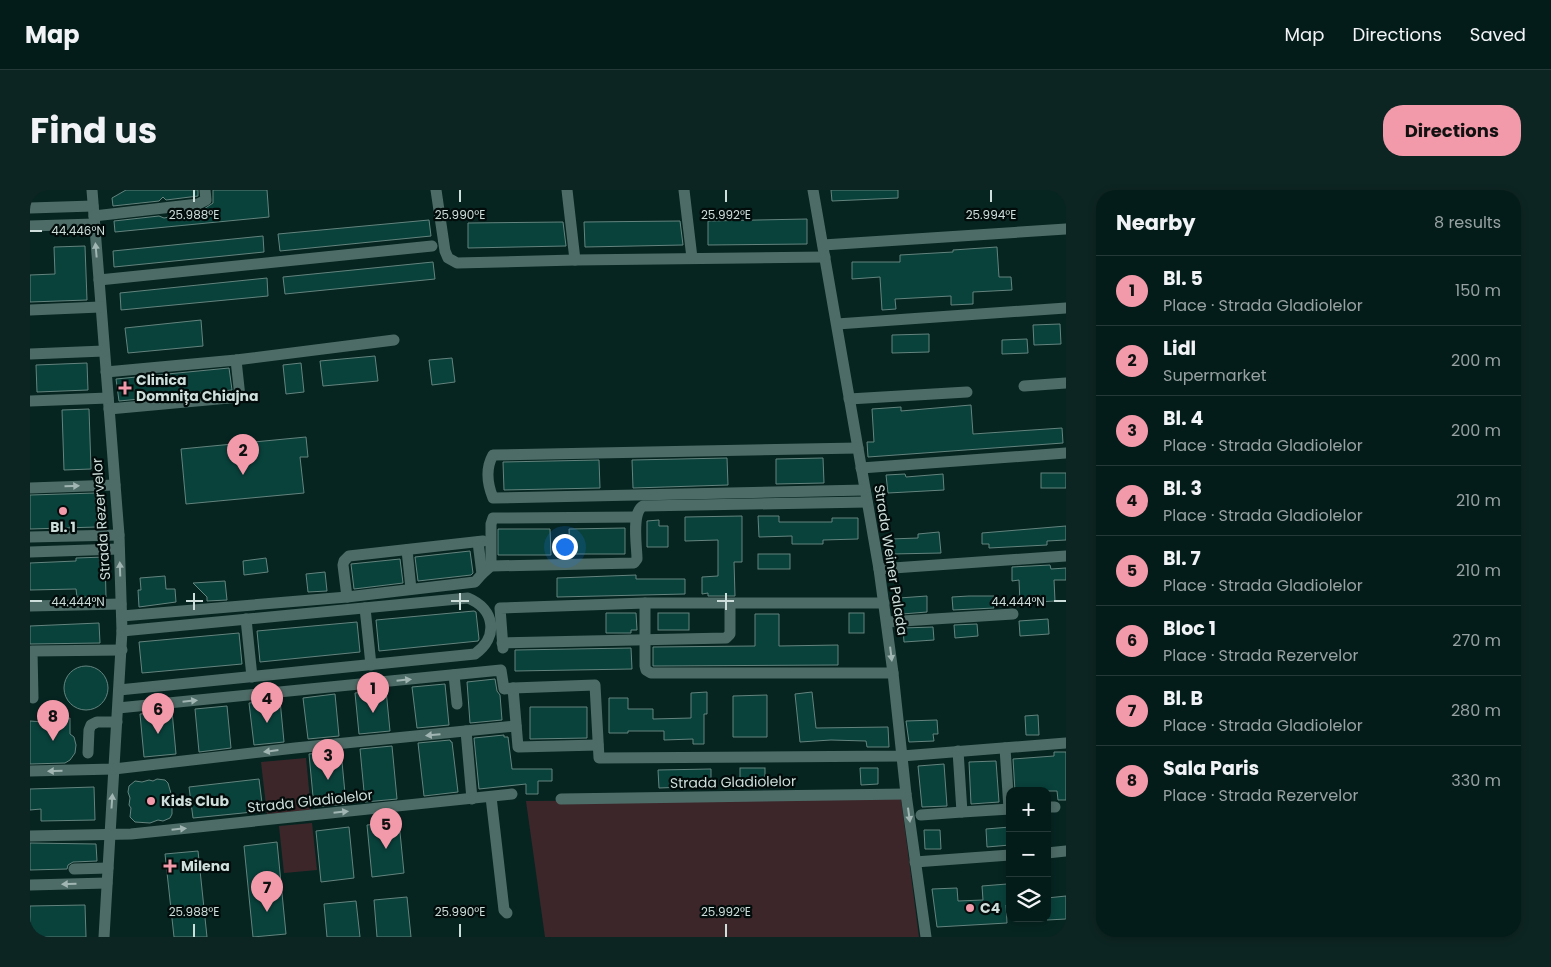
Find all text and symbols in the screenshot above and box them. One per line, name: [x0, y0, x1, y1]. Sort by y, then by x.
text: Map: [25, 18, 80, 51]
text: Map: [1285, 22, 1324, 47]
text: Directions: [1352, 22, 1442, 47]
text: Saved: [1470, 22, 1526, 47]
button: Directions: [1383, 105, 1521, 156]
text: Find us: [30, 106, 157, 155]
text: 25.988°E: [169, 206, 219, 223]
text: 25.990°E: [435, 206, 485, 223]
text: 25.992°E: [701, 206, 751, 223]
text: 25.994°E: [966, 206, 1016, 223]
text: Nearby: [1116, 208, 1196, 237]
text: 8 results: [1434, 211, 1501, 234]
text: 44.446°N: [51, 222, 105, 239]
one-way arrow: [92, 242, 100, 258]
text: Bl. 5: [1163, 265, 1203, 292]
text: 1: [1129, 279, 1135, 302]
text: 150 m: [1455, 279, 1501, 302]
text: Place · Strada Gladiolelor: [1163, 294, 1363, 317]
text: Lidl: [1163, 335, 1196, 362]
text: 2: [1127, 349, 1137, 372]
text: 200 m: [1451, 349, 1501, 372]
text: Supermarket: [1163, 364, 1267, 387]
place label: Clinica Domnița Chiajna: [136, 370, 258, 406]
marker: Clinica Domnița Chiajna: [118, 381, 132, 395]
text: Bl. 4: [1163, 405, 1203, 432]
text: 3: [1127, 419, 1137, 442]
text: 200 m: [1451, 419, 1501, 442]
pin: 2: [227, 434, 259, 475]
text: Place · Strada Gladiolelor: [1163, 434, 1363, 457]
street label: Strada Rezervelor: [87, 457, 115, 581]
text: Bl. 3: [1163, 475, 1202, 502]
one-way arrow: [65, 482, 81, 490]
street label: Strada Weiner Palada: [869, 483, 913, 637]
text: 4: [1127, 489, 1137, 512]
text: 210 m: [1456, 489, 1501, 512]
text: Place · Strada Gladiolelor: [1163, 504, 1363, 527]
marker: Bl. 1: [57, 505, 69, 517]
place label: Bl. 1: [50, 517, 76, 537]
your location: [552, 534, 578, 560]
text: Bl. 7: [1163, 545, 1201, 572]
text: 5: [1127, 559, 1137, 582]
text: 210 m: [1456, 559, 1501, 582]
one-way arrow: [116, 561, 124, 577]
text: Place · Strada Gladiolelor: [1163, 574, 1363, 597]
text: 44.444°N: [51, 593, 105, 610]
text: 44.444°N: [991, 593, 1045, 610]
text: Bloc 1: [1163, 615, 1216, 642]
text: 6: [1127, 629, 1137, 652]
text: 270 m: [1452, 629, 1501, 652]
text: Place · Strada Rezervelor: [1163, 644, 1358, 667]
one-way arrow: [887, 646, 895, 662]
pin: 1: [357, 672, 389, 713]
one-way arrow: [397, 676, 413, 684]
pin: 4: [251, 682, 283, 723]
text: Bl. B: [1163, 685, 1203, 712]
pin: 6: [142, 693, 174, 734]
one-way arrow: [183, 697, 199, 705]
text: 7: [1128, 699, 1136, 722]
text: 280 m: [1451, 699, 1501, 722]
pin: 8: [37, 700, 69, 741]
text: Place · Strada Gladiolelor: [1163, 714, 1363, 737]
one-way arrow: [424, 731, 440, 739]
pin: 3: [312, 739, 344, 780]
one-way arrow: [263, 747, 279, 755]
text: Sala Paris: [1163, 755, 1259, 782]
one-way arrow: [46, 767, 62, 775]
text: 8: [1127, 769, 1137, 792]
text: 330 m: [1451, 769, 1501, 792]
street label: Strada Gladiolelor: [670, 771, 796, 793]
street label: Strada Gladiolelor: [246, 784, 374, 818]
text: Place · Strada Rezervelor: [1163, 784, 1358, 807]
map controls: [1006, 787, 1051, 922]
button: +: [1006, 787, 1051, 832]
place label: Kids Club: [161, 791, 229, 811]
one-way arrow: [109, 793, 117, 809]
marker: Kids Club: [145, 795, 157, 807]
one-way arrow: [905, 807, 913, 823]
one-way arrow: [333, 808, 349, 816]
pin: 5: [370, 808, 402, 849]
one-way arrow: [172, 825, 188, 833]
button: −: [1006, 832, 1051, 877]
place label: Milena: [181, 856, 230, 876]
marker: Milena: [163, 859, 177, 873]
pin: 7: [251, 871, 283, 912]
button: layers: [1006, 877, 1051, 922]
one-way arrow: [60, 880, 76, 888]
place label: C4: [980, 898, 1000, 918]
marker: C4: [964, 902, 976, 914]
text: 25.988°E: [169, 903, 219, 920]
text: 25.990°E: [435, 903, 485, 920]
text: 25.992°E: [701, 903, 751, 920]

